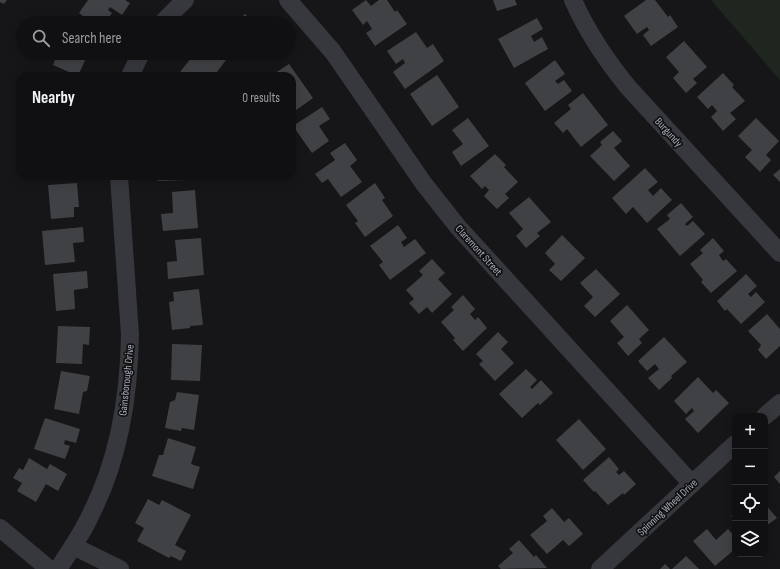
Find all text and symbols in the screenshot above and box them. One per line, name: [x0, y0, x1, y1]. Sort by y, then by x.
search box: [16, 16, 296, 60]
icon: search: [30, 27, 52, 49]
text: Search here: [62, 29, 122, 48]
text: Nearby: [32, 88, 75, 108]
text: 0 results: [242, 90, 280, 106]
street label: Burgundy: [652, 115, 686, 150]
street label: Claremont Street: [452, 222, 505, 279]
street label: Gainsborough Drive: [116, 344, 137, 416]
map controls: [732, 413, 768, 557]
button: +: [732, 413, 768, 449]
button: −: [732, 449, 768, 485]
street label: Spinning Wheel Drive: [635, 476, 700, 538]
button: locate: [732, 485, 768, 521]
button: layers: [732, 521, 768, 557]

